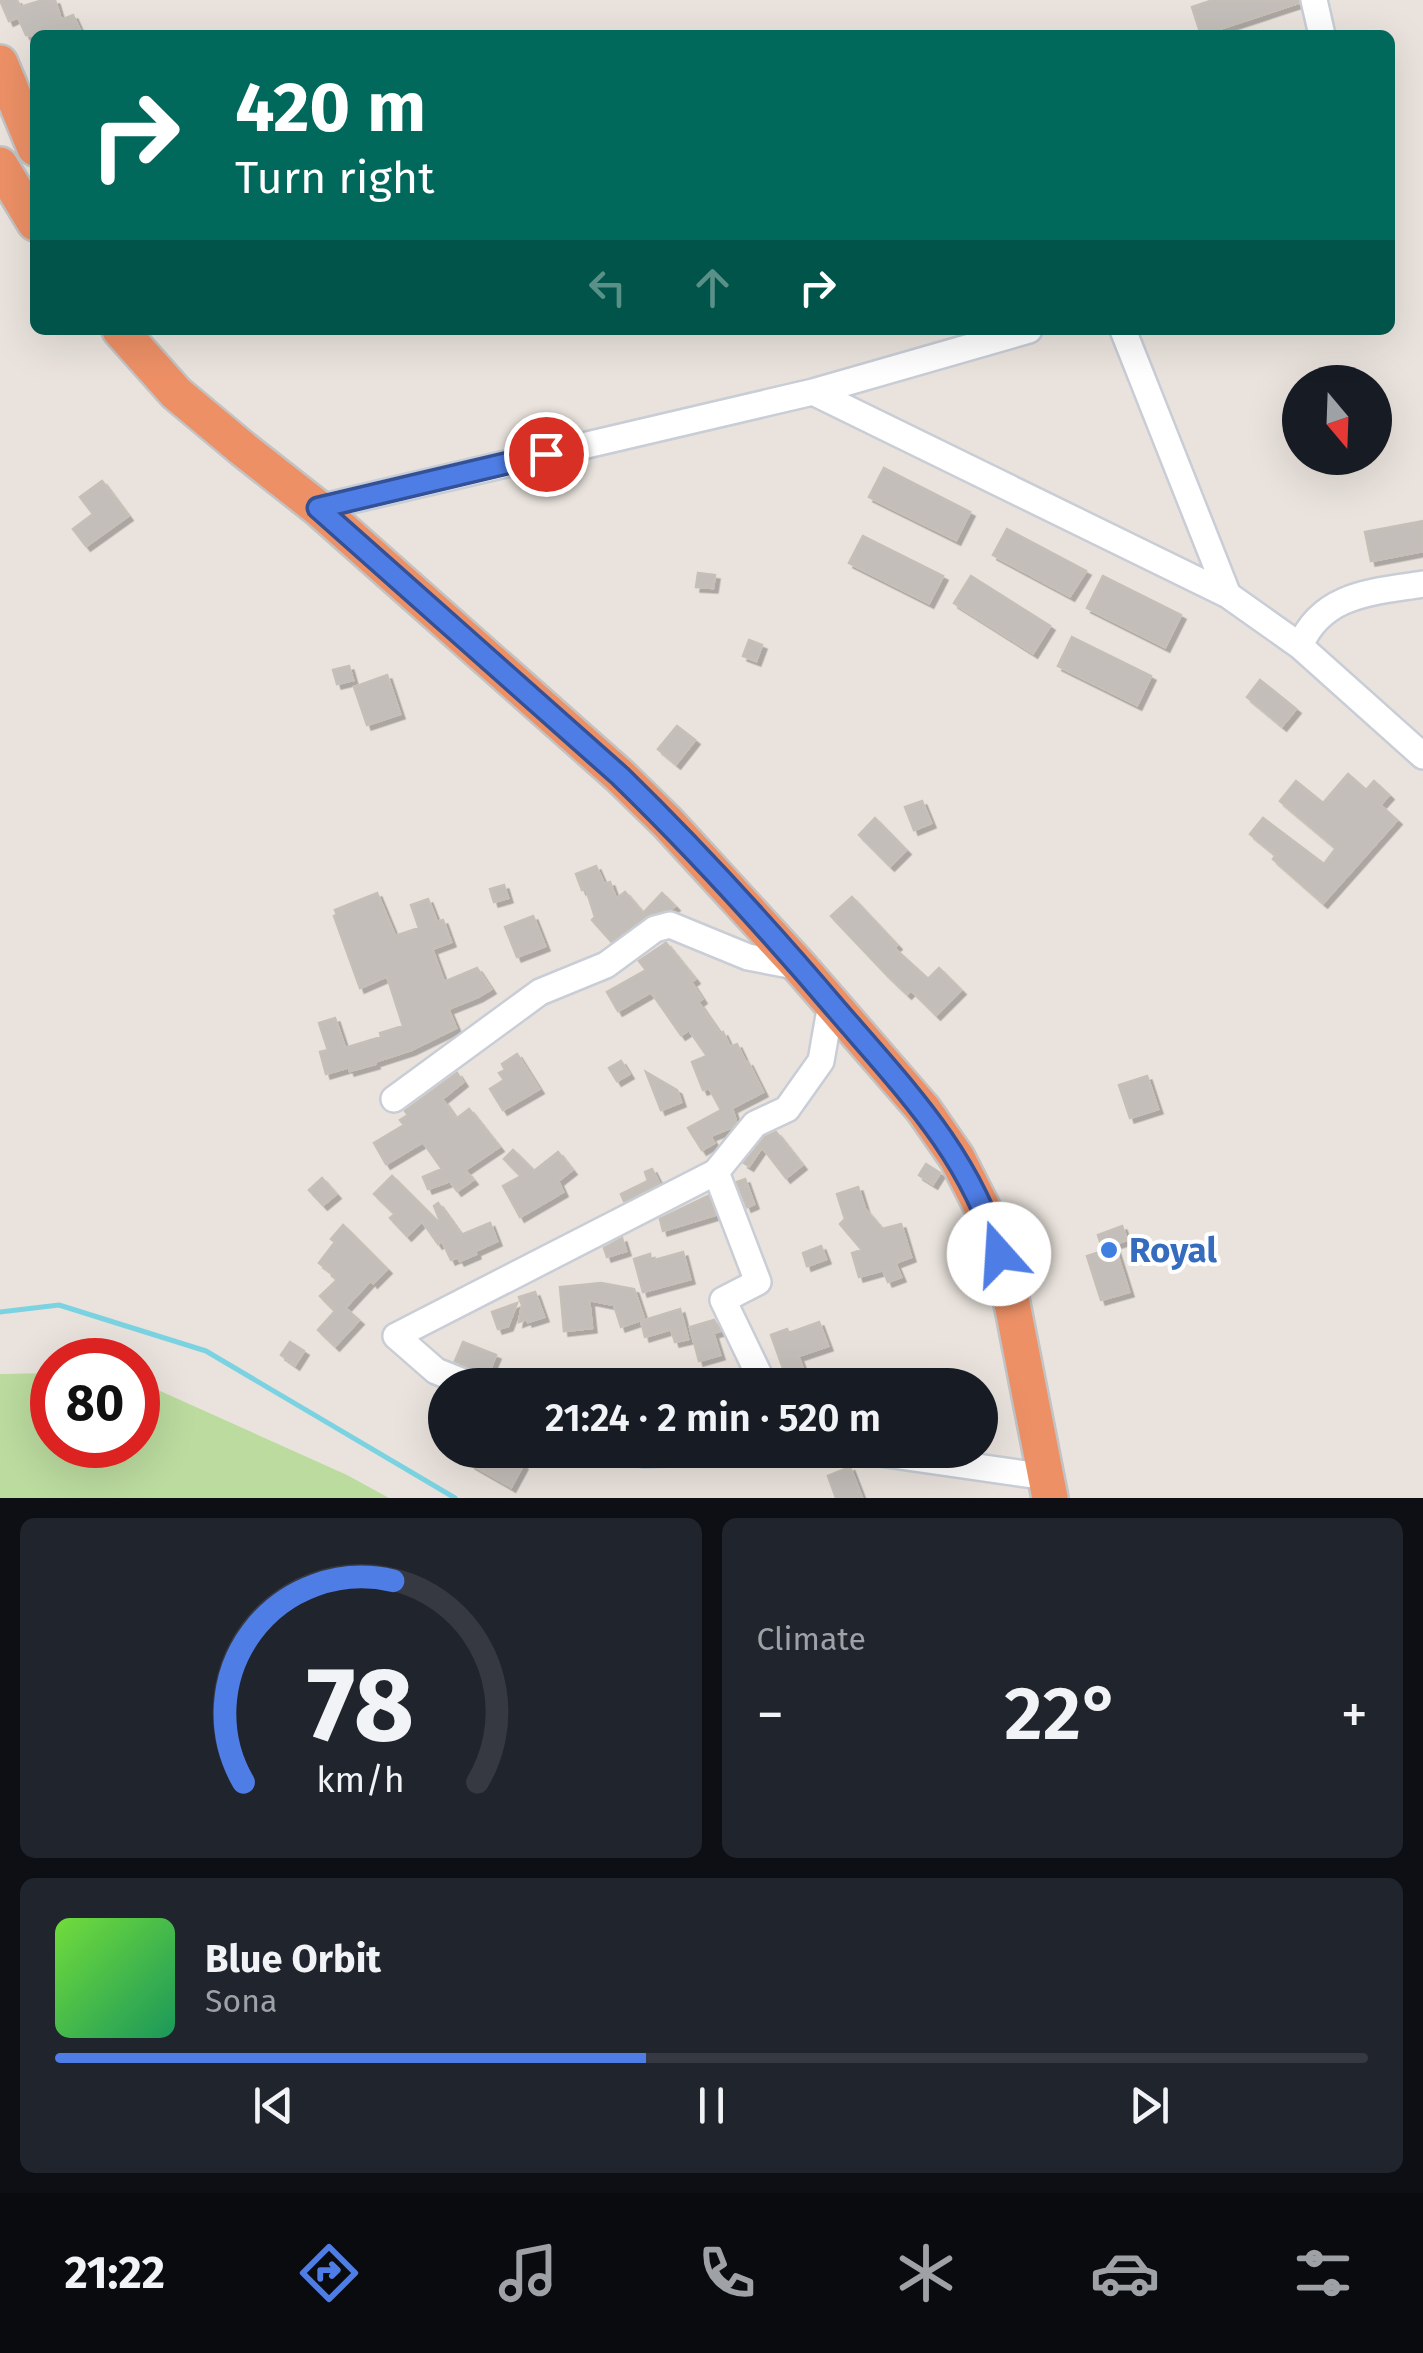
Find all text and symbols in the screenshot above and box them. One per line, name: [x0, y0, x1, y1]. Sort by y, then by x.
text: 420 m: [235, 66, 426, 150]
icon: right: [70, 70, 200, 200]
text: Turn right: [235, 151, 434, 205]
icon: left: [580, 260, 635, 315]
icon: ahead: [685, 260, 740, 315]
icon: right: [790, 260, 845, 315]
north arrow: [1282, 365, 1392, 475]
map controls: [1282, 365, 1392, 475]
pin: [504, 412, 589, 497]
icon: arrive: [519, 427, 574, 482]
position arrow: [947, 1202, 1051, 1306]
place label: Royal: [1129, 1229, 1217, 1271]
marker: Royal: [1098, 1239, 1120, 1261]
speed limit sign: 80: [30, 1338, 160, 1468]
text: 21:24 · 2 min · 520 m: [545, 1395, 881, 1441]
text: Climate: [757, 1620, 866, 1658]
text: 78: [307, 1643, 414, 1768]
text: 22°: [1004, 1669, 1120, 1759]
text: −: [757, 1682, 784, 1748]
text: +: [1341, 1682, 1368, 1748]
text: km/h: [317, 1759, 405, 1801]
text: Blue Orbit: [205, 1936, 381, 1982]
text: Sona: [205, 1982, 277, 2020]
icon: previous: [246, 2078, 301, 2133]
icon: pause: [684, 2078, 739, 2133]
icon: next: [1122, 2078, 1177, 2133]
icon: directions: [294, 2238, 364, 2308]
icon: music: [493, 2238, 563, 2308]
icon: phone: [692, 2238, 762, 2308]
icon: climate: [891, 2238, 961, 2308]
icon: car: [1090, 2238, 1160, 2308]
icon: filters: [1288, 2238, 1358, 2308]
text: 21:22: [64, 2246, 165, 2300]

